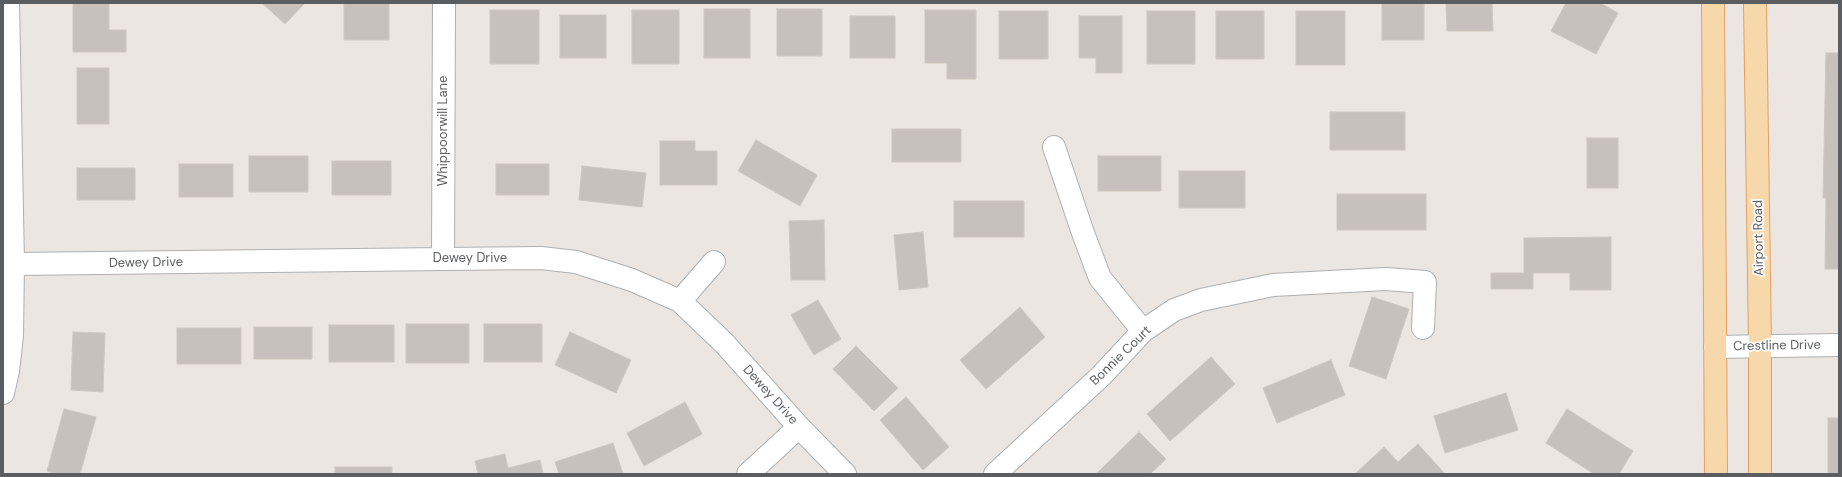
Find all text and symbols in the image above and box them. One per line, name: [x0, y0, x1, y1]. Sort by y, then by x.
street label: Whippoorwill Lane: [436, 76, 452, 186]
street label: Airport Road: [1751, 200, 1767, 276]
street label: Dewey Drive: [433, 251, 507, 267]
street label: Dewey Drive: [109, 255, 183, 271]
street label: Bonnie Court: [1087, 323, 1155, 389]
street label: Crestline Drive: [1733, 337, 1821, 355]
street label: Dewey Drive: [739, 362, 801, 428]

